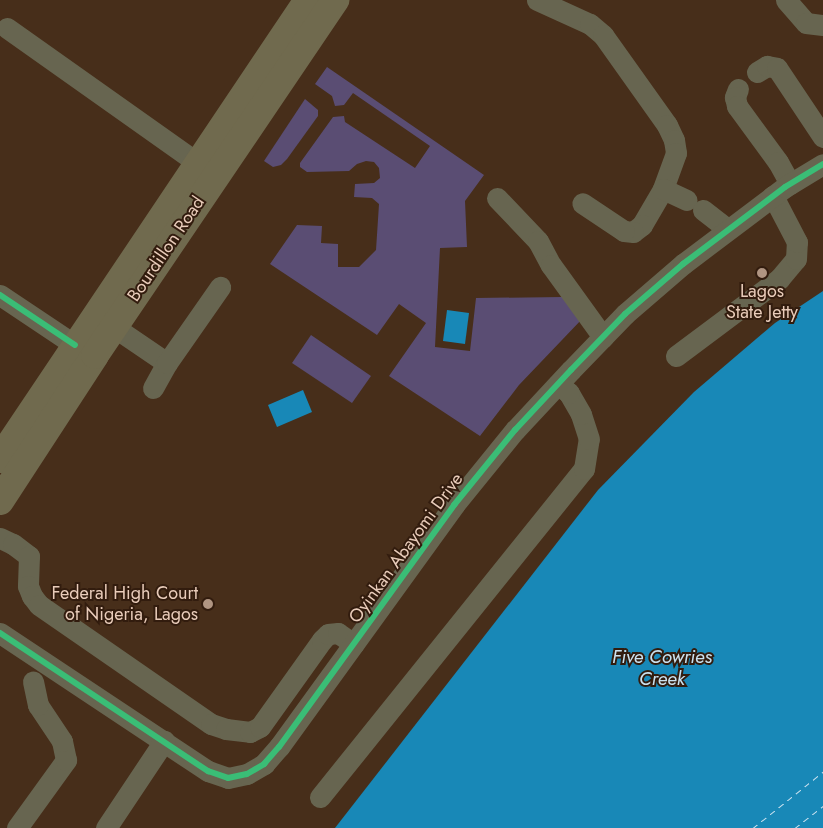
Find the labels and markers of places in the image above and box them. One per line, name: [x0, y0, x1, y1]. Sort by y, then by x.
marker: Lagos State Jetty: [756, 267, 768, 279]
place label: Lagos State Jetty: [726, 281, 798, 324]
place label: Federal High Court of Nigeria, Lagos: [52, 583, 198, 626]
marker: Federal High Court of Nigeria, Lagos: [202, 598, 214, 610]

